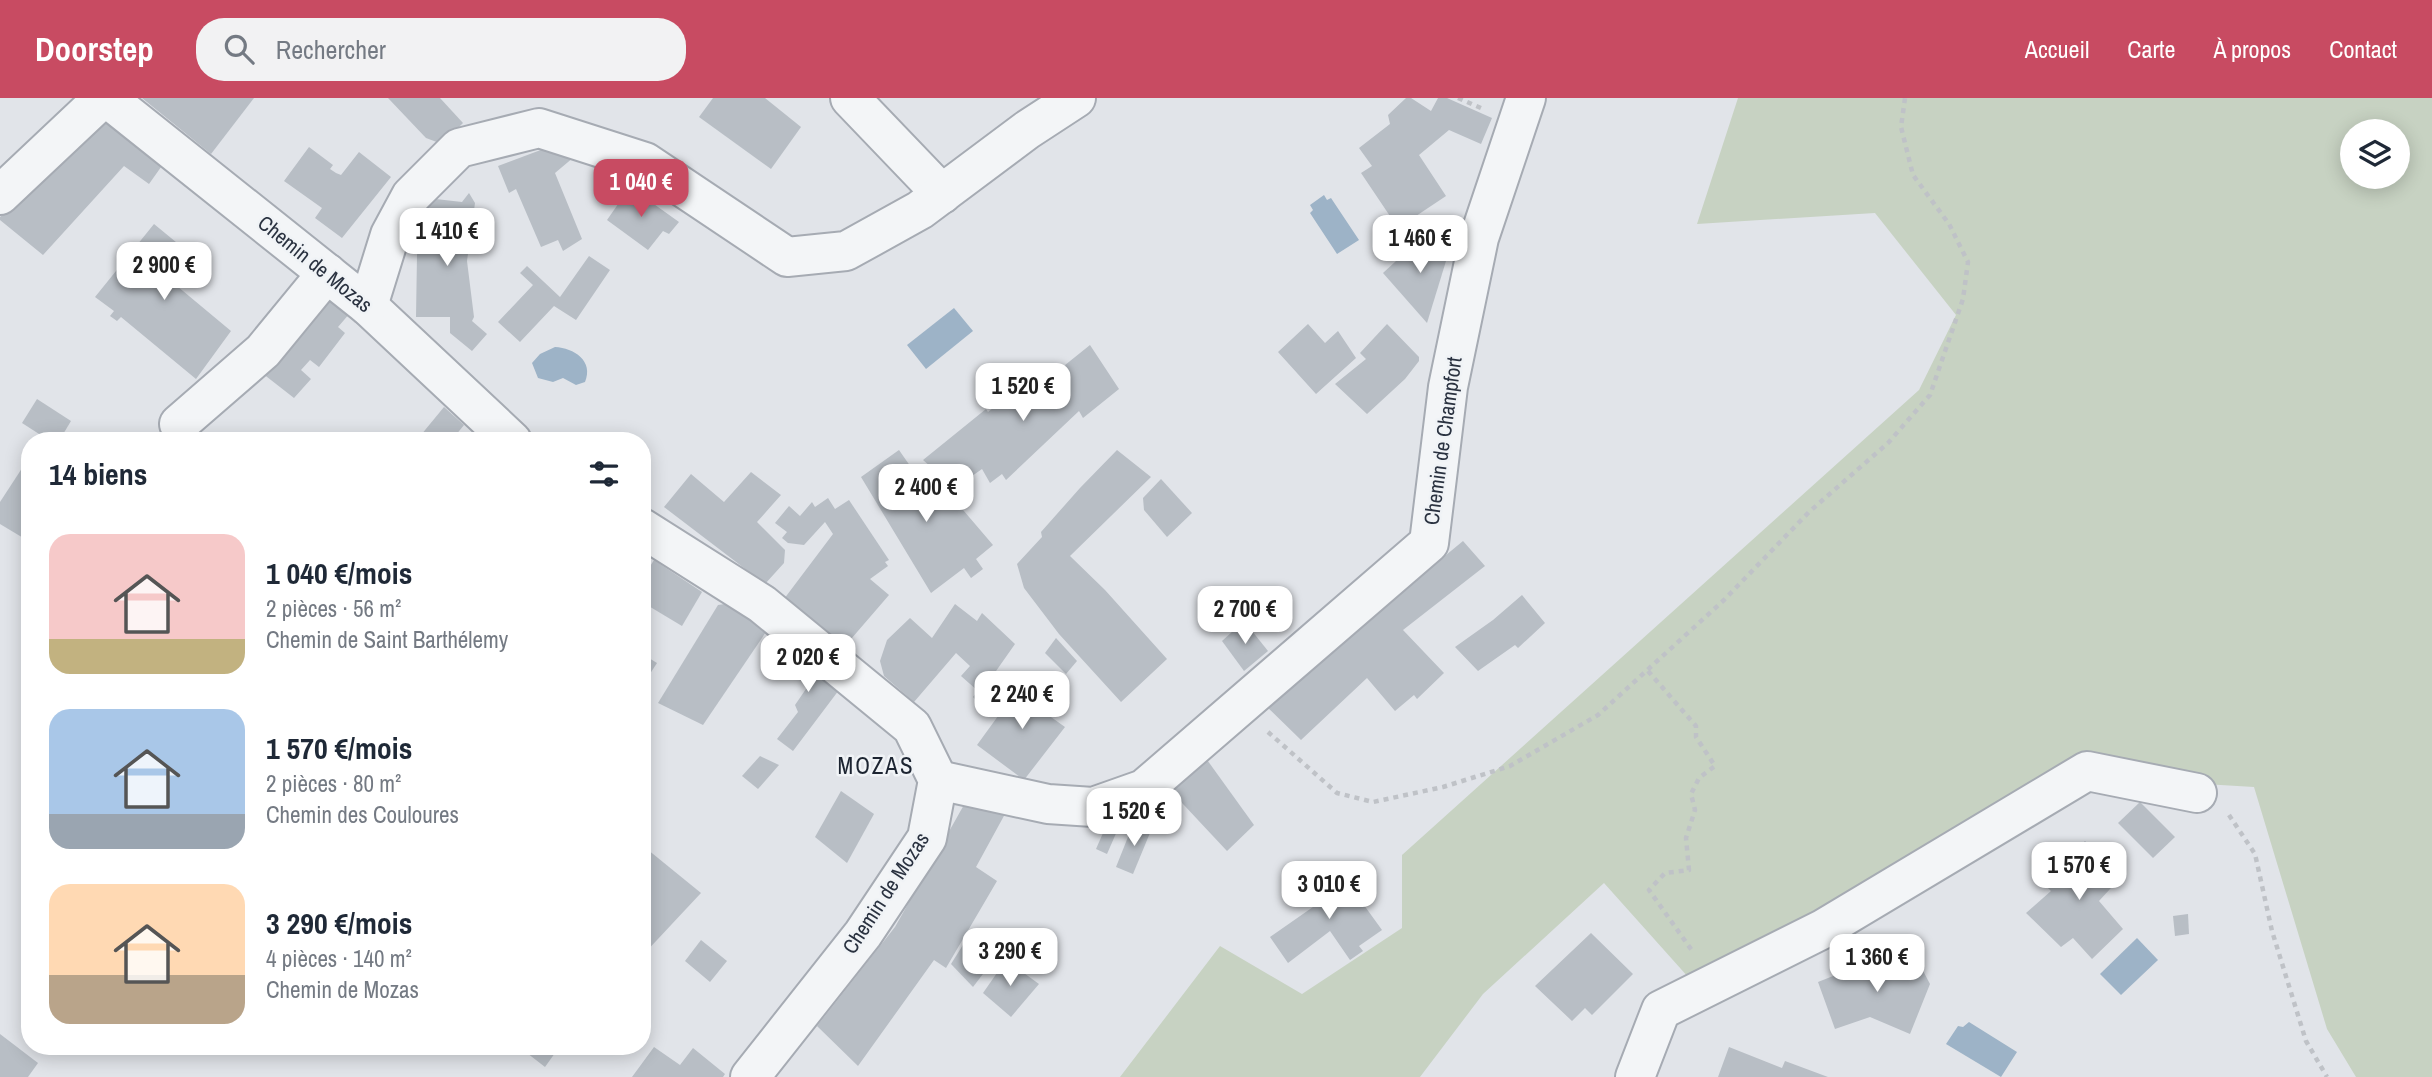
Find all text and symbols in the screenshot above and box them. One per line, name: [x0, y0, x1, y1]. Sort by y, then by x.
search box: [196, 18, 686, 81]
text: Doorstep: [35, 27, 154, 71]
icon: search: [220, 30, 258, 68]
text: Rechercher: [276, 32, 386, 67]
text: Accueil: [2025, 33, 2089, 65]
text: Carte: [2127, 33, 2175, 65]
text: À propos: [2213, 33, 2291, 65]
text: Contact: [2329, 33, 2397, 65]
map controls: [2340, 119, 2410, 189]
button: layers: [2340, 119, 2410, 189]
pin: 1 040 €: [576, 159, 706, 219]
text: 1 040 €: [610, 166, 672, 197]
street label: Chemin de Mozas: [252, 208, 379, 319]
pin: 1 410 €: [382, 208, 512, 268]
text: 1 410 €: [416, 215, 478, 246]
pin: 1 460 €: [1355, 216, 1485, 275]
text: 1 460 €: [1389, 222, 1451, 253]
pin: 2 900 €: [99, 242, 229, 302]
text: 2 900 €: [133, 249, 195, 280]
street label: Chemin de Champfort: [1416, 355, 1469, 527]
pin: 1 520 €: [958, 364, 1088, 423]
text: 1 520 €: [992, 370, 1054, 401]
text: 14 biens: [49, 454, 147, 494]
icon: filters: [585, 455, 623, 493]
pin: 2 400 €: [861, 464, 991, 524]
text: 2 400 €: [895, 471, 957, 502]
text: 1 040 €/mois: [266, 553, 412, 593]
icon: home: [105, 562, 189, 646]
pin: 2 700 €: [1180, 587, 1310, 646]
text: 2 pièces · 56 m²: [266, 593, 401, 624]
text: 2 700 €: [1214, 593, 1276, 624]
text: Chemin de Saint Barthélemy: [266, 624, 508, 655]
pin: 2 020 €: [743, 634, 873, 694]
text: 2 020 €: [777, 641, 839, 672]
pin: 2 240 €: [957, 672, 1087, 731]
text: 2 240 €: [991, 678, 1053, 709]
text: 1 570 €/mois: [266, 728, 412, 768]
icon: home: [105, 737, 189, 821]
district label: MOZAS: [837, 750, 915, 781]
text: 2 pièces · 80 m²: [266, 768, 401, 799]
pin: 1 520 €: [1069, 788, 1199, 848]
text: 1 520 €: [1103, 795, 1165, 826]
text: Chemin des Couloures: [266, 799, 459, 830]
street label: Chemin de Mozas: [835, 826, 936, 959]
pin: 1 570 €: [2014, 842, 2144, 902]
text: 1 570 €: [2048, 849, 2110, 880]
pin: 3 010 €: [1264, 862, 1394, 921]
text: 3 010 €: [1298, 868, 1360, 899]
text: 3 290 €/mois: [266, 903, 412, 943]
icon: home: [105, 912, 189, 996]
pin: 3 290 €: [945, 928, 1075, 988]
pin: 1 360 €: [1812, 934, 1942, 994]
text: 3 290 €: [979, 935, 1041, 966]
text: 1 360 €: [1846, 941, 1908, 972]
text: 4 pièces · 140 m²: [266, 943, 412, 974]
text: Chemin de Mozas: [266, 974, 419, 1005]

